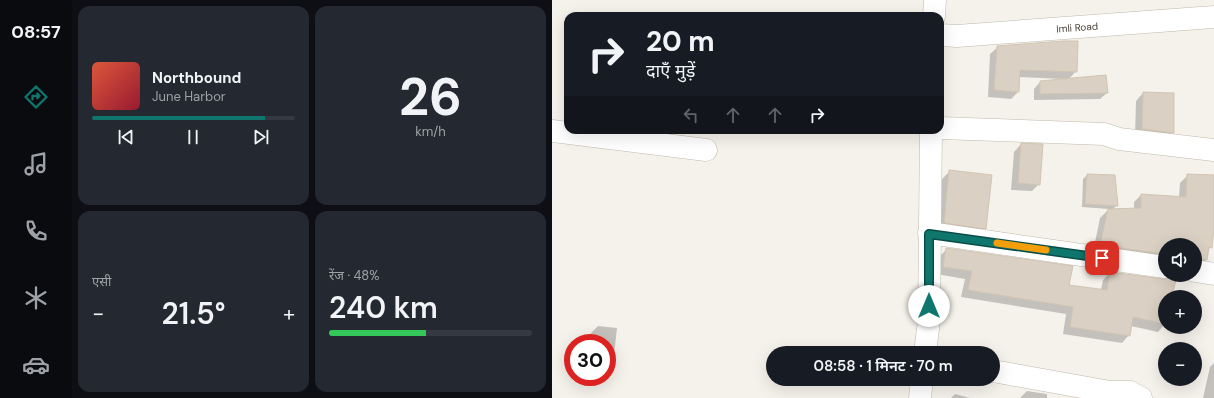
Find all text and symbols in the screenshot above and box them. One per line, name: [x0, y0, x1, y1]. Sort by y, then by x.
text: 08:57: [11, 20, 61, 44]
street label: Imli Road: [1056, 20, 1098, 35]
text: 20 m: [646, 23, 715, 60]
icon: right: [580, 28, 632, 80]
text: दाएँ मुड़ें: [646, 59, 695, 83]
text: 26: [399, 63, 462, 131]
text: Northbound: [152, 68, 241, 88]
icon: directions: [22, 83, 50, 111]
text: June Harbor: [152, 88, 226, 105]
icon: left: [680, 104, 702, 126]
icon: ahead: [722, 104, 744, 126]
icon: ahead: [764, 104, 786, 126]
icon: right: [806, 104, 828, 126]
text: km/h: [415, 123, 446, 140]
icon: previous: [115, 126, 137, 148]
icon: pause: [182, 126, 204, 148]
icon: next: [250, 126, 272, 148]
icon: music: [22, 150, 50, 178]
icon: phone: [22, 217, 50, 245]
map controls: [1158, 238, 1202, 386]
button: sound: [1158, 238, 1202, 282]
pin: [1085, 241, 1119, 275]
icon: arrive: [1091, 247, 1113, 269]
text: रेंज · 48%: [329, 267, 379, 284]
text: एसी: [92, 273, 111, 290]
icon: climate: [22, 284, 50, 312]
position arrow: [908, 285, 950, 327]
text: 240 km: [329, 288, 438, 327]
button: +: [1158, 290, 1202, 334]
text: 21.5°: [161, 294, 226, 333]
text: −: [92, 299, 104, 328]
text: +: [283, 299, 295, 328]
speed limit sign: 30: [564, 334, 616, 386]
button: −: [1158, 342, 1202, 386]
icon: car: [22, 351, 50, 379]
text: 08:58 · 1 मिनट · 70 m: [813, 356, 953, 376]

